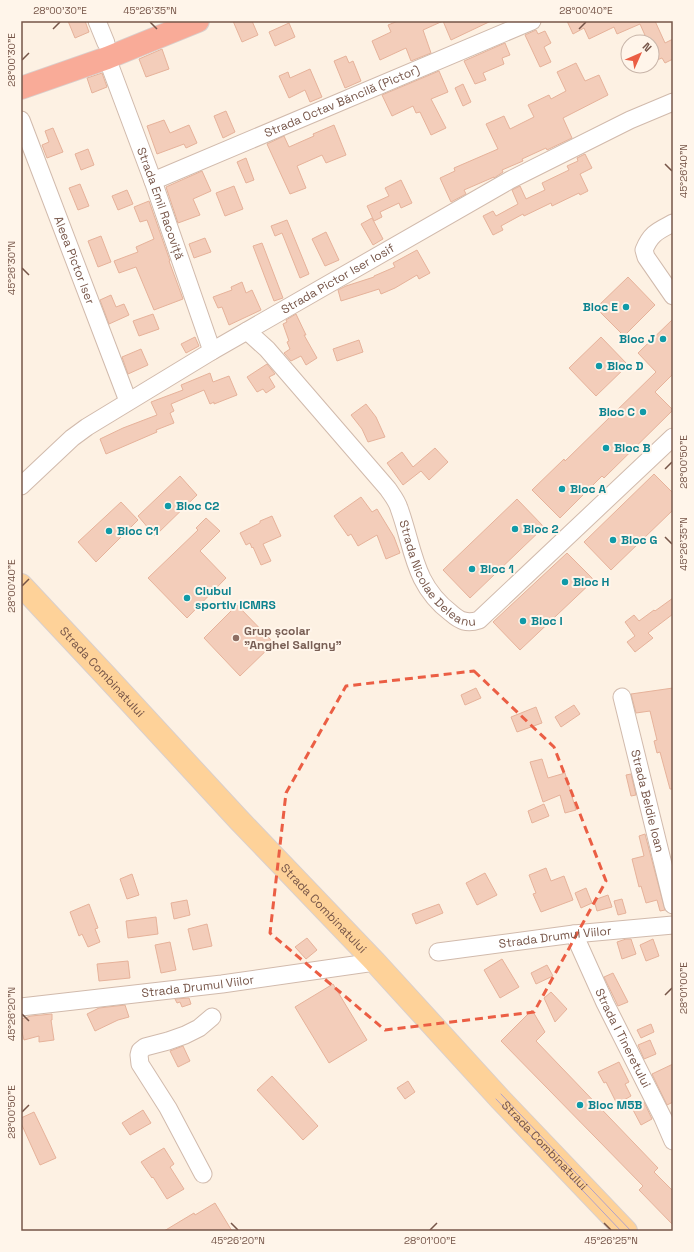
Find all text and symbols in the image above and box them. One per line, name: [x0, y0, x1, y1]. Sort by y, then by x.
text: 28°00'30"E: [33, 4, 87, 17]
text: 45°26'35"N: [123, 4, 177, 17]
text: 28°00'40"E: [559, 4, 613, 17]
text: 28°00'30"E: [5, 33, 18, 87]
north arrow: [620, 34, 660, 74]
text: N: [640, 39, 655, 54]
street label: Strada Octav Băncilă (Pictor): [262, 61, 422, 141]
text: 45°26'40"N: [677, 144, 690, 198]
street label: Strada Emil Racoviță: [133, 145, 188, 262]
street label: Aleea Pictor Iser: [50, 214, 99, 307]
street label: Strada Pictor Iser Iosif: [278, 240, 397, 318]
text: 45°26'30"N: [5, 241, 18, 295]
place label: Bloc E: [583, 299, 618, 315]
marker: Bloc E: [621, 302, 631, 312]
place label: Bloc J: [619, 331, 655, 347]
marker: Bloc J: [658, 334, 668, 344]
place label: Bloc D: [607, 358, 644, 374]
marker: Bloc D: [594, 361, 604, 371]
place label: Bloc C: [599, 404, 635, 420]
marker: Bloc C: [638, 407, 648, 417]
text: 28°00'50"E: [677, 435, 690, 489]
place label: Bloc B: [614, 440, 651, 456]
marker: Bloc B: [601, 443, 611, 453]
place label: Bloc A: [570, 481, 606, 497]
marker: Bloc A: [557, 484, 567, 494]
place label: Bloc C2: [176, 498, 219, 514]
marker: Bloc C2: [163, 501, 173, 511]
text: 45°26'35"N: [677, 517, 690, 571]
street label: Strada Nicolae Deleanu: [396, 518, 477, 630]
place label: Bloc 2: [523, 521, 559, 537]
place label: Bloc C1: [117, 523, 159, 539]
marker: Bloc 2: [510, 524, 520, 534]
marker: Bloc C1: [104, 526, 114, 536]
place label: Bloc G: [621, 532, 658, 548]
marker: Bloc G: [608, 535, 618, 545]
text: 28°00'40"E: [5, 559, 18, 613]
place label: Bloc 1: [480, 561, 514, 577]
marker: Bloc 1: [467, 564, 477, 574]
place label: Bloc H: [573, 574, 610, 590]
marker: Bloc H: [560, 577, 570, 587]
place label: Clubul sportiv ICMRS: [195, 583, 276, 613]
marker: Clubul sportiv ICMRS: [182, 593, 192, 603]
place label: Bloc I: [531, 613, 563, 629]
marker: Bloc I: [518, 616, 528, 626]
street label: Strada Combinatului: [56, 623, 148, 721]
place label: Grup școlar "Anghel Saligny": [244, 623, 342, 653]
marker: Grup școlar "Anghel Saligny": [231, 633, 241, 643]
street label: Strada Beldie Ioan: [627, 748, 668, 854]
street label: Strada Combinatului: [277, 860, 370, 957]
street label: Strada Drumul Viilor: [498, 923, 612, 952]
text: 28°01'00"E: [677, 962, 690, 1014]
street label: Strada Drumul Viilor: [141, 971, 256, 1001]
street label: Strada I Tineretului: [591, 986, 654, 1091]
text: 45°26'20"N: [5, 987, 18, 1041]
text: 28°00'50"E: [5, 1085, 18, 1139]
street label: Strada Combinatului: [498, 1097, 591, 1194]
place label: Bloc M5B: [588, 1097, 642, 1113]
marker: Bloc M5B: [575, 1100, 585, 1110]
text: 45°26'20"N: [211, 1234, 265, 1247]
text: 28°01'00"E: [404, 1234, 456, 1247]
text: 45°26'25"N: [584, 1234, 638, 1247]

